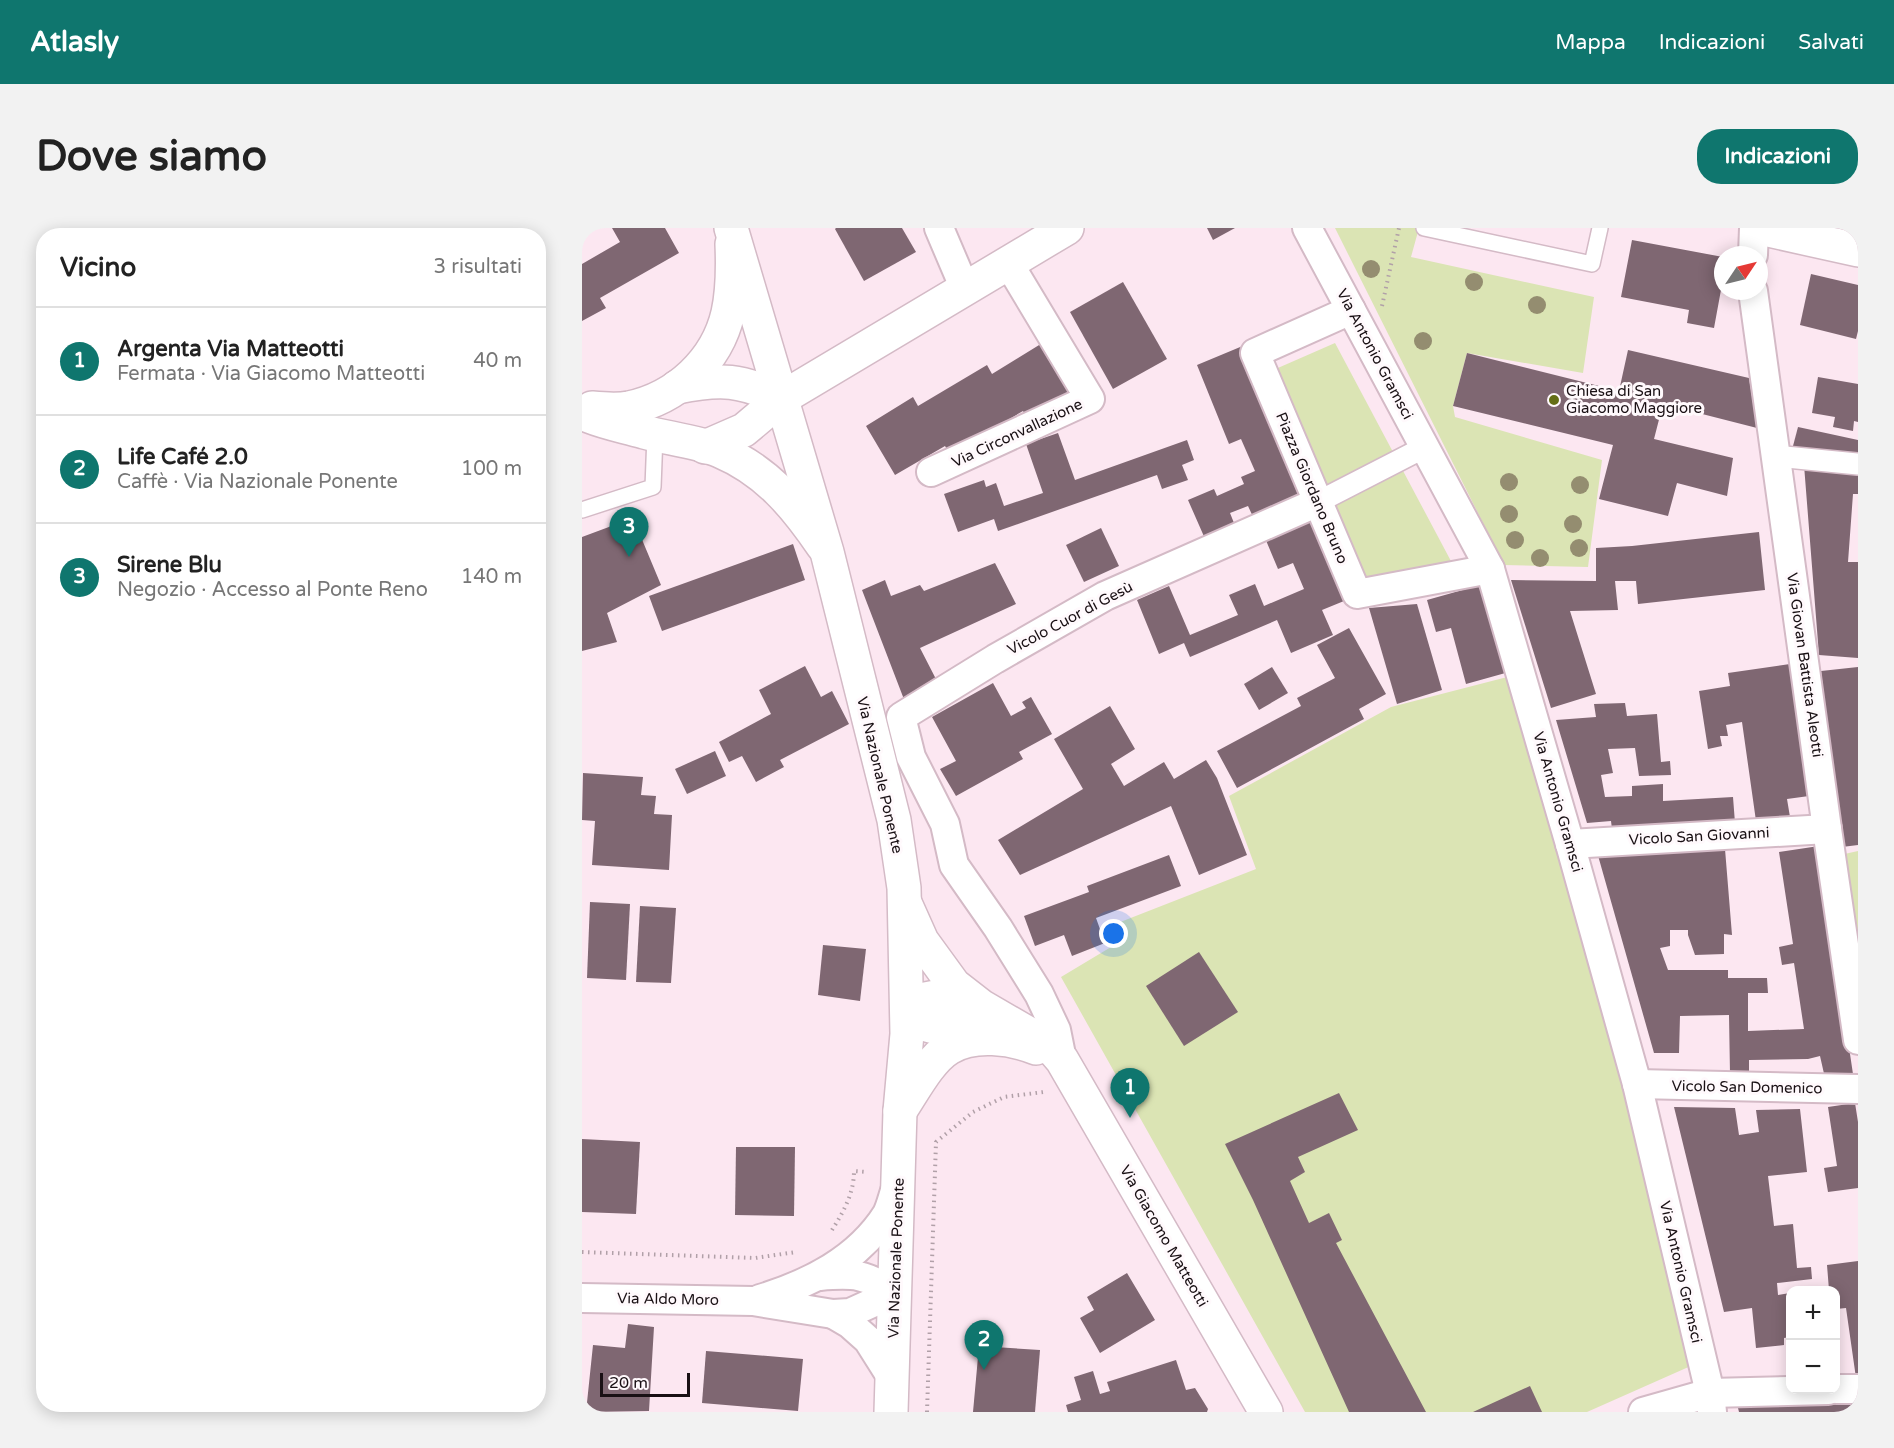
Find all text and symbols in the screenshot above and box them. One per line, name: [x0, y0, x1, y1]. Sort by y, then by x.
text: Atlasly: [30, 25, 119, 59]
text: Mappa: [1555, 30, 1626, 55]
text: Indicazioni: [1659, 30, 1765, 55]
text: Salvati: [1798, 30, 1864, 55]
button: Indicazioni: [1697, 129, 1858, 184]
text: Dove siamo: [36, 131, 267, 182]
north arrow: [1714, 246, 1768, 300]
text: Vicino: [60, 252, 136, 283]
text: 3 risultati: [434, 255, 522, 279]
street label: Via Antonio Gramsci: [1333, 286, 1417, 422]
text: Argenta Via Matteotti: [117, 336, 344, 362]
text: 1: [73, 349, 86, 373]
text: 40 m: [473, 349, 522, 373]
text: Fermata · Via Giacomo Matteotti: [117, 362, 425, 386]
place label: Chiesa di San Giacomo Maggiore: [1566, 382, 1702, 417]
marker: Chiesa di San Giacomo Maggiore: [1547, 393, 1561, 407]
street label: Via Circonvallazione: [949, 395, 1085, 471]
street label: Piazza Giordano Bruno: [1272, 410, 1352, 566]
text: Life Café 2.0: [117, 444, 248, 470]
text: 2: [73, 457, 86, 481]
text: 100 m: [461, 457, 522, 481]
text: Caffè · Via Nazionale Ponente: [117, 470, 398, 494]
pin: 3: [610, 508, 648, 557]
text: Sirene Blu: [117, 552, 222, 578]
text: 3: [73, 565, 86, 589]
text: 140 m: [461, 565, 522, 589]
street label: Via Giovan Battista Aleotti: [1783, 571, 1827, 759]
street label: Vicolo Cuor di Gesù: [1004, 577, 1136, 659]
text: Negozio · Accesso al Ponte Reno: [117, 578, 428, 602]
street label: Via Nazionale Ponente: [853, 695, 907, 855]
street label: Via Antonio Gramsci: [1529, 730, 1587, 874]
street label: Vicolo San Giovanni: [1628, 823, 1770, 849]
your location: [1099, 919, 1128, 948]
pin: 1: [1110, 1068, 1150, 1118]
street label: Vicolo San Domenico: [1671, 1077, 1823, 1097]
street label: Via Giacomo Matteotti: [1116, 1162, 1212, 1310]
street label: Via Nazionale Ponente: [884, 1177, 908, 1339]
street label: Via Antonio Gramsci: [1656, 1199, 1706, 1345]
map controls: [1786, 1286, 1840, 1394]
button: +: [1786, 1286, 1840, 1340]
street label: Via Aldo Moro: [617, 1289, 719, 1309]
pin: 2: [964, 1320, 1004, 1370]
button: −: [1786, 1340, 1840, 1394]
scale bar: [600, 1370, 690, 1398]
text: 20 m: [609, 1373, 648, 1393]

